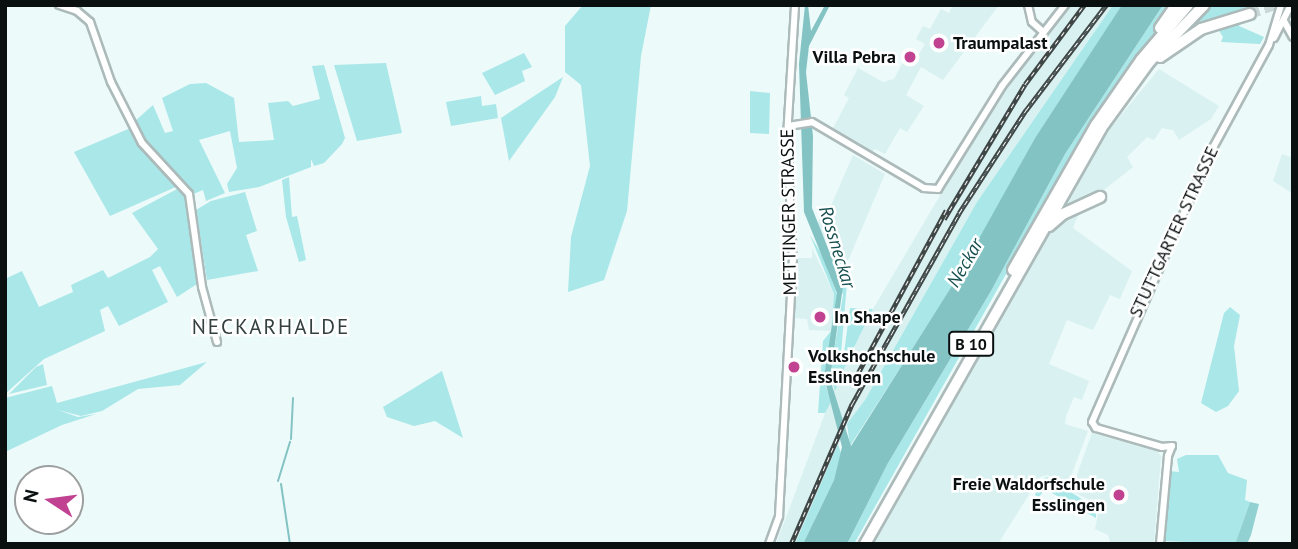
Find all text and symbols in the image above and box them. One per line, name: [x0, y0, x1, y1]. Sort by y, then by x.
place label: Traumpalast: [953, 32, 1047, 54]
marker: Traumpalast: [931, 35, 947, 51]
place label: Villa Pebra: [813, 46, 896, 68]
marker: Villa Pebra: [902, 49, 918, 65]
street label: METTINGER STRASSE: [777, 128, 801, 296]
street label: STUTTGARTER STRASSE: [1125, 143, 1223, 321]
water label: Rossneckar: [814, 203, 860, 291]
water label: Neckar: [942, 235, 988, 291]
place label: In Shape: [834, 306, 901, 328]
marker: In Shape: [812, 309, 828, 325]
district label: NECKARHALDE: [193, 314, 349, 340]
road number: B 10: [946, 332, 996, 356]
place label: Volkshochschule Esslingen: [808, 346, 935, 388]
marker: Volkshochschule Esslingen: [786, 359, 802, 375]
north arrow: [14, 465, 84, 535]
place label: Freie Waldorfschule Esslingen: [952, 474, 1105, 516]
text: N: [17, 487, 44, 505]
marker: Freie Waldorfschule Esslingen: [1111, 487, 1127, 503]

